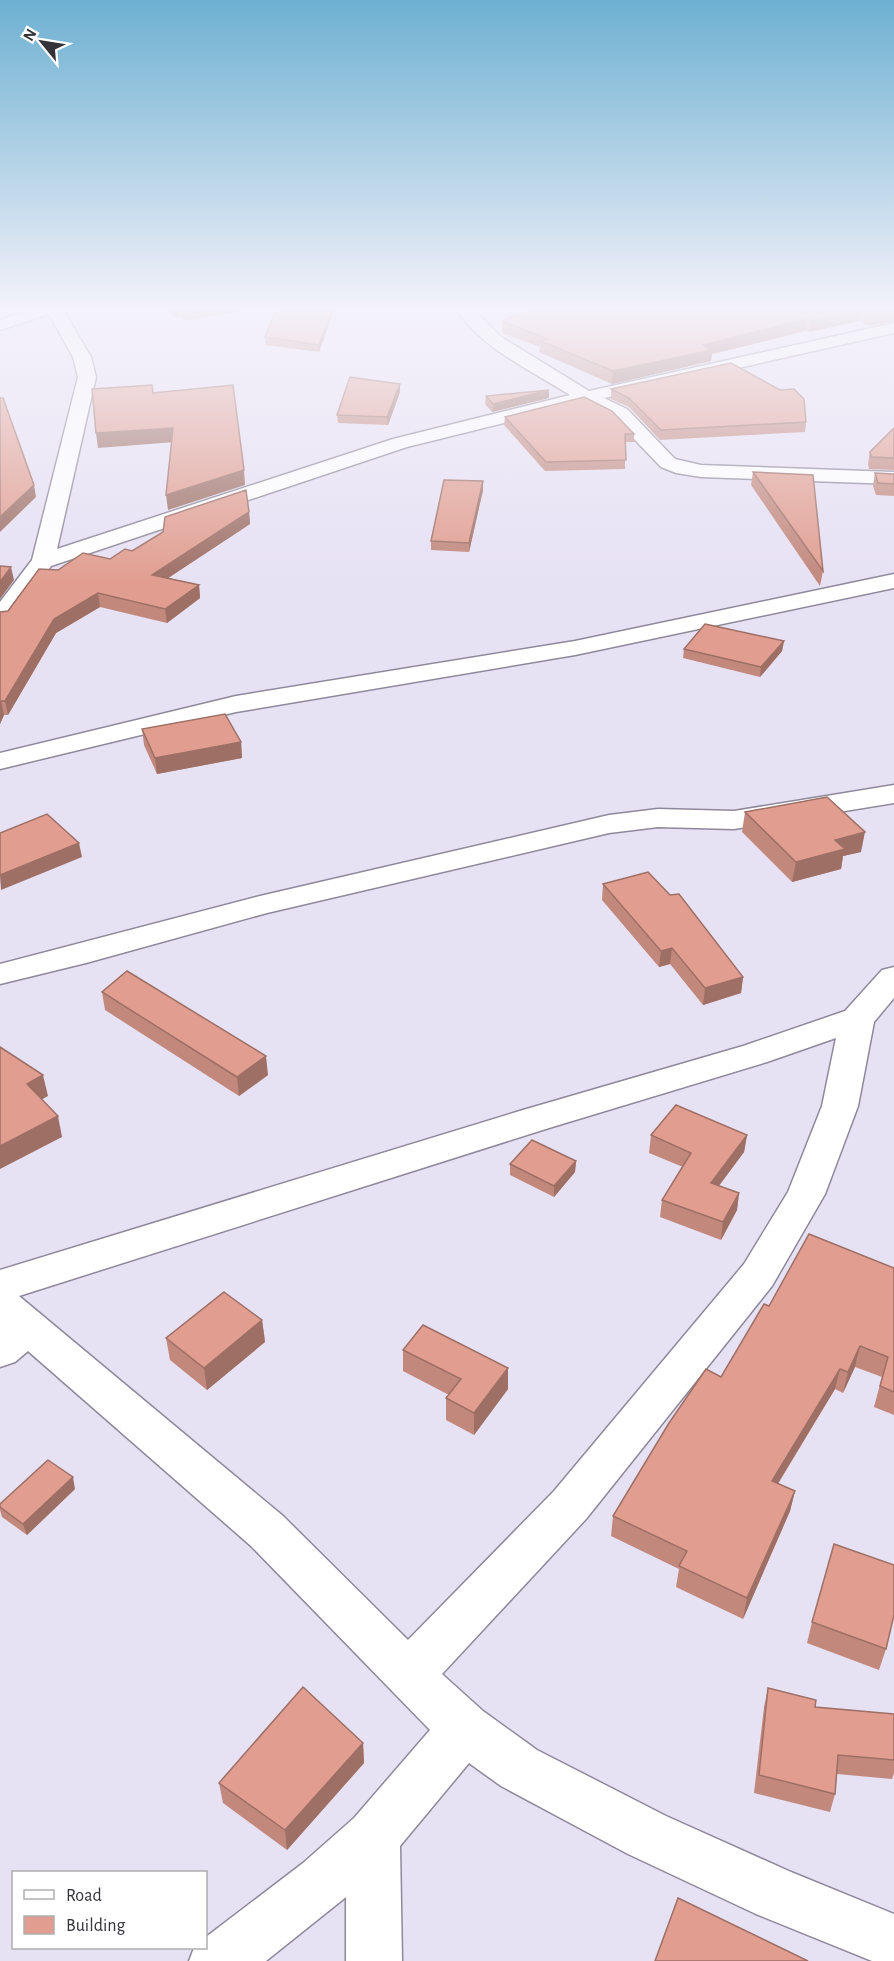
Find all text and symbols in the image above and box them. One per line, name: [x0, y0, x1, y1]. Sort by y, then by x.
north arrow: [12, 12, 72, 72]
text: N: [20, 26, 40, 44]
legend: [12, 1871, 207, 1949]
text: Road: [66, 1887, 102, 1905]
text: Building: [66, 1917, 126, 1935]

